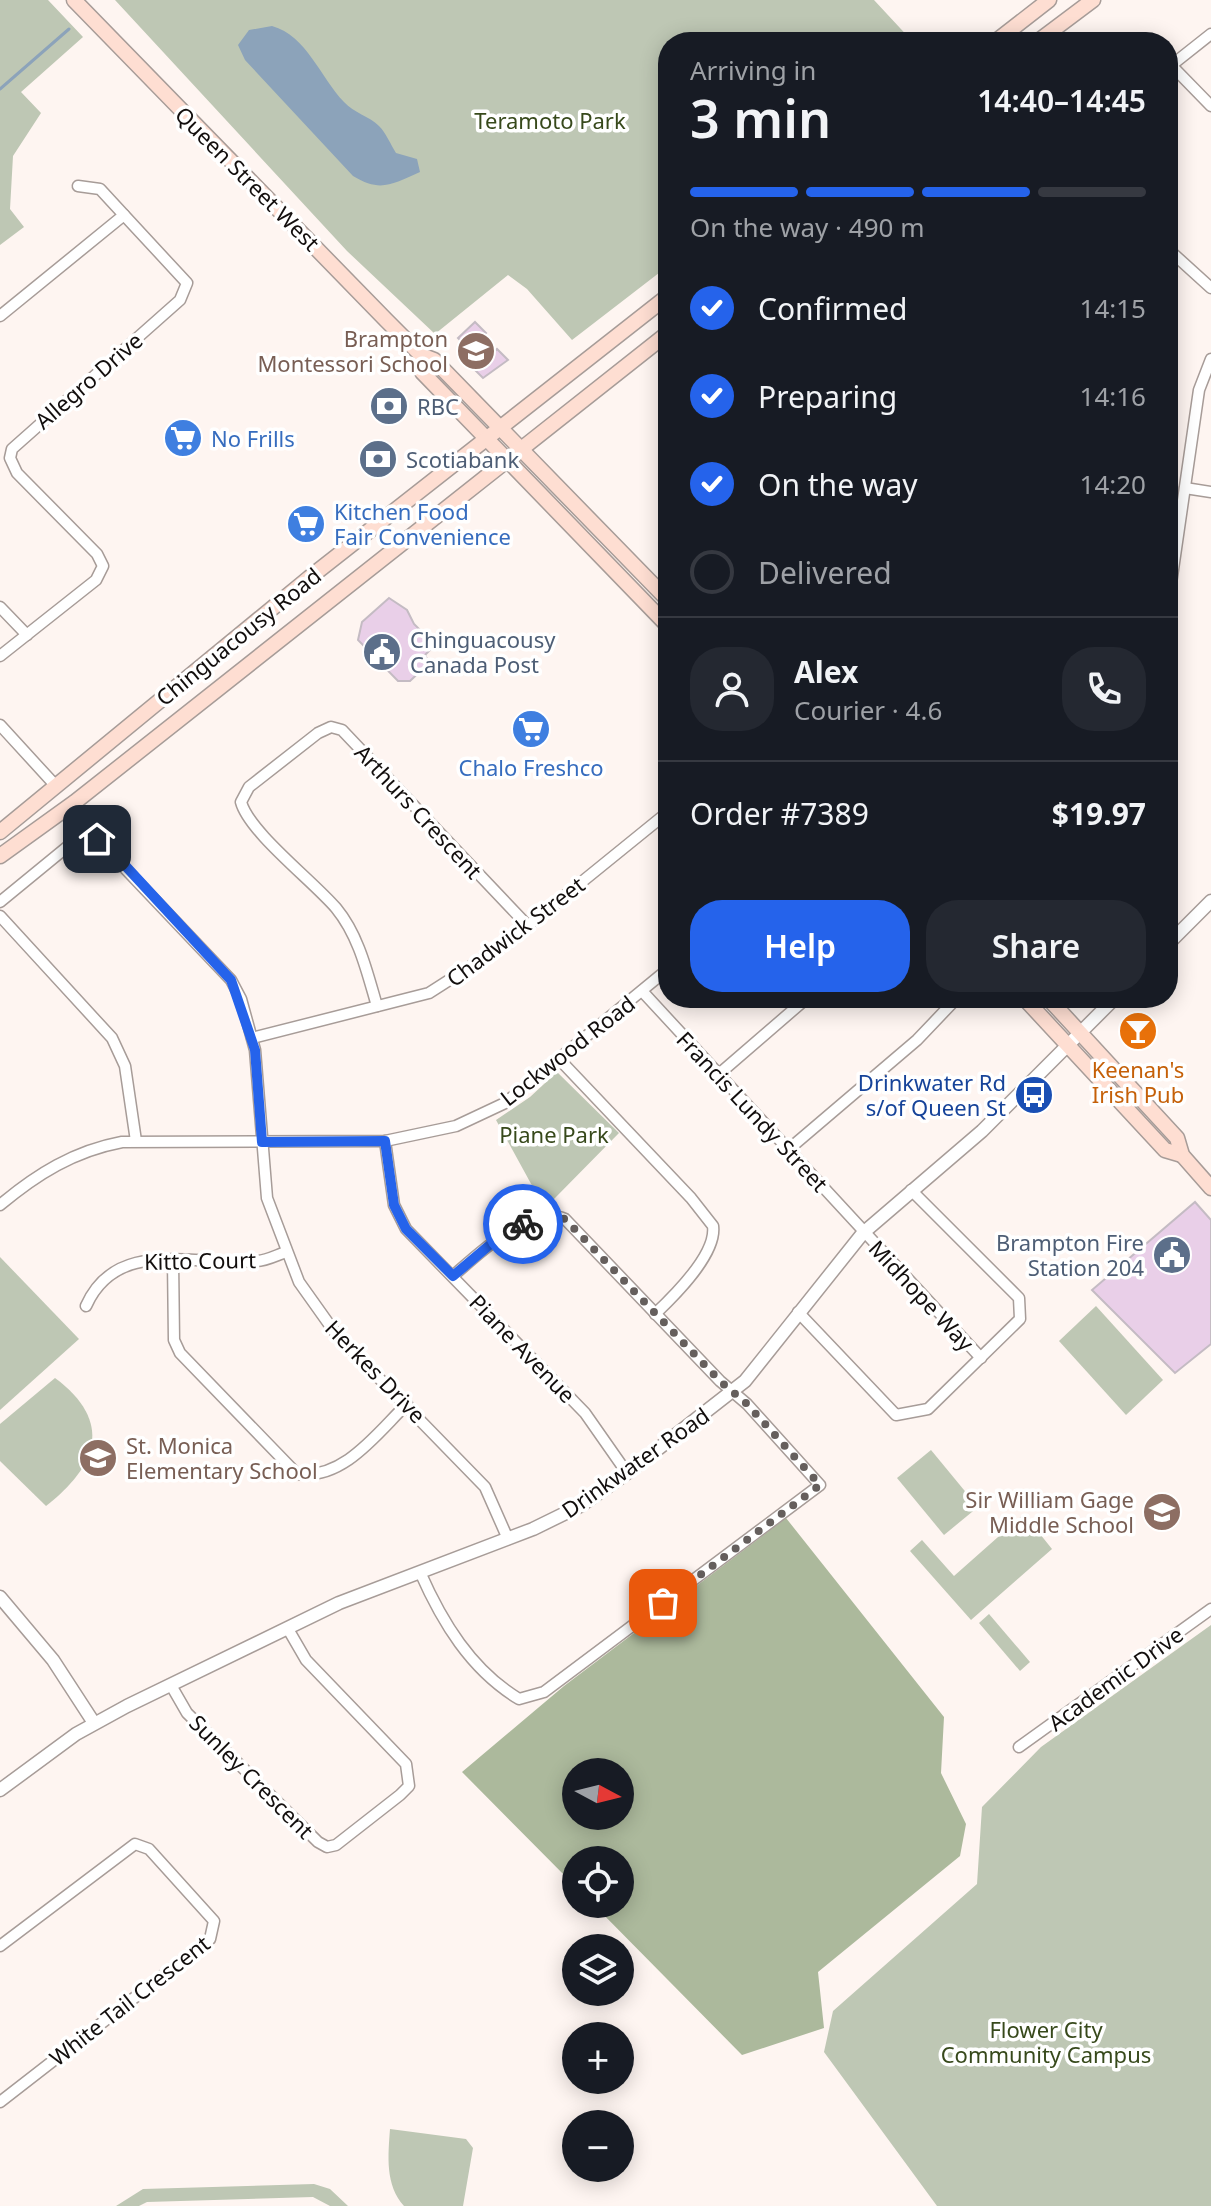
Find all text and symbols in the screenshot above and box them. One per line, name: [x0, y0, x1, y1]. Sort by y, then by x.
text: Arriving in: [690, 52, 816, 88]
text: 14:40–14:45: [977, 80, 1146, 121]
text: 3 min: [690, 82, 831, 153]
street label: Queen Street West: [169, 99, 327, 257]
park label: Teramoto Park: [474, 105, 626, 135]
text: On the way · 490 m: [690, 209, 924, 245]
icon: check: [690, 286, 734, 330]
text: Confirmed: [758, 288, 908, 329]
text: 14:15: [1080, 290, 1146, 326]
place label: Brampton Montessori School: [257, 323, 448, 378]
street label: Allegro Drive: [28, 325, 148, 435]
school or university icon: Brampton Montessori School: [455, 330, 497, 372]
icon: check: [690, 374, 734, 418]
text: Preparing: [758, 376, 897, 417]
text: 14:16: [1080, 378, 1146, 414]
bank icon: RBC: [368, 385, 410, 427]
place label: RBC: [417, 391, 459, 421]
supermarket icon: No Frills: [162, 417, 204, 459]
place label: No Frills: [211, 423, 295, 453]
bank icon: Scotiabank: [357, 438, 399, 480]
place label: Scotiabank: [406, 444, 519, 474]
icon: check: [690, 462, 734, 506]
text: On the way: [758, 464, 918, 505]
text: 14:20: [1080, 466, 1146, 502]
place label: Kitchen Food Fair Convenience: [334, 496, 511, 551]
supermarket icon: Kitchen Food Fair Convenience: [285, 503, 327, 545]
text: Delivered: [758, 552, 892, 593]
street label: Chinguacousy Road: [149, 560, 327, 712]
place label: Chinguacousy Canada Post: [410, 624, 556, 679]
public building icon: Chinguacousy Canada Post: [361, 631, 403, 673]
button: person: [690, 647, 774, 731]
button: phone: [1062, 647, 1146, 731]
text: Alex: [794, 651, 858, 692]
text: Courier · 4.6: [794, 692, 942, 728]
supermarket icon: Chalo Freshco: [510, 708, 552, 750]
street label: Arthurs Crescent: [349, 737, 489, 885]
place label: Chalo Freshco: [458, 752, 604, 782]
text: Order #7389: [690, 793, 869, 834]
text: $19.97: [1052, 793, 1146, 834]
pin: [63, 805, 131, 873]
icon: home: [75, 817, 119, 861]
street label: Chadwick Street: [440, 869, 590, 993]
button: Help: [690, 900, 910, 992]
button: Share: [926, 900, 1146, 992]
street label: Lockwood Road: [493, 988, 641, 1112]
bar icon: Keenan's Irish Pub: [1117, 1010, 1159, 1052]
street label: Francis Lundy Street: [671, 1024, 835, 1198]
place label: Keenan's Irish Pub: [1092, 1054, 1184, 1109]
place label: Drinkwater Rd s/of Queen St: [858, 1067, 1006, 1122]
bus stop icon: Drinkwater Rd s/of Queen St: [1013, 1074, 1055, 1116]
park label: Piane Park: [499, 1119, 609, 1149]
courier: [483, 1184, 563, 1264]
icon: bike: [501, 1202, 545, 1246]
place label: Brampton Fire Station 204: [996, 1227, 1144, 1282]
street label: Midhope Way: [863, 1233, 982, 1357]
public building icon: Brampton Fire Station 204: [1151, 1234, 1193, 1276]
street label: Kitto Court: [144, 1244, 256, 1276]
street label: Piane Avenue: [463, 1287, 583, 1409]
street label: Herkes Drive: [319, 1313, 433, 1429]
street label: Drinkwater Road: [555, 1400, 715, 1524]
place label: St. Monica Elementary School: [126, 1430, 318, 1485]
school or university icon: St. Monica Elementary School: [77, 1437, 119, 1479]
place label: Sir William Gage Middle School: [965, 1484, 1134, 1539]
school or university icon: Sir William Gage Middle School: [1141, 1491, 1183, 1533]
pin: [629, 1569, 697, 1637]
icon: bag: [641, 1581, 685, 1625]
street label: Academic Drive: [1042, 1619, 1188, 1737]
street label: Sunley Crescent: [183, 1707, 321, 1845]
north arrow: [562, 1758, 634, 1830]
map controls: [562, 1758, 634, 2182]
button: locate: [562, 1846, 634, 1918]
street label: White Tail Crescent: [43, 1928, 215, 2072]
button: layers: [562, 1934, 634, 2006]
park label: Flower City Community Campus: [941, 2014, 1151, 2069]
button: +: [562, 2022, 634, 2094]
button: −: [562, 2110, 634, 2182]

